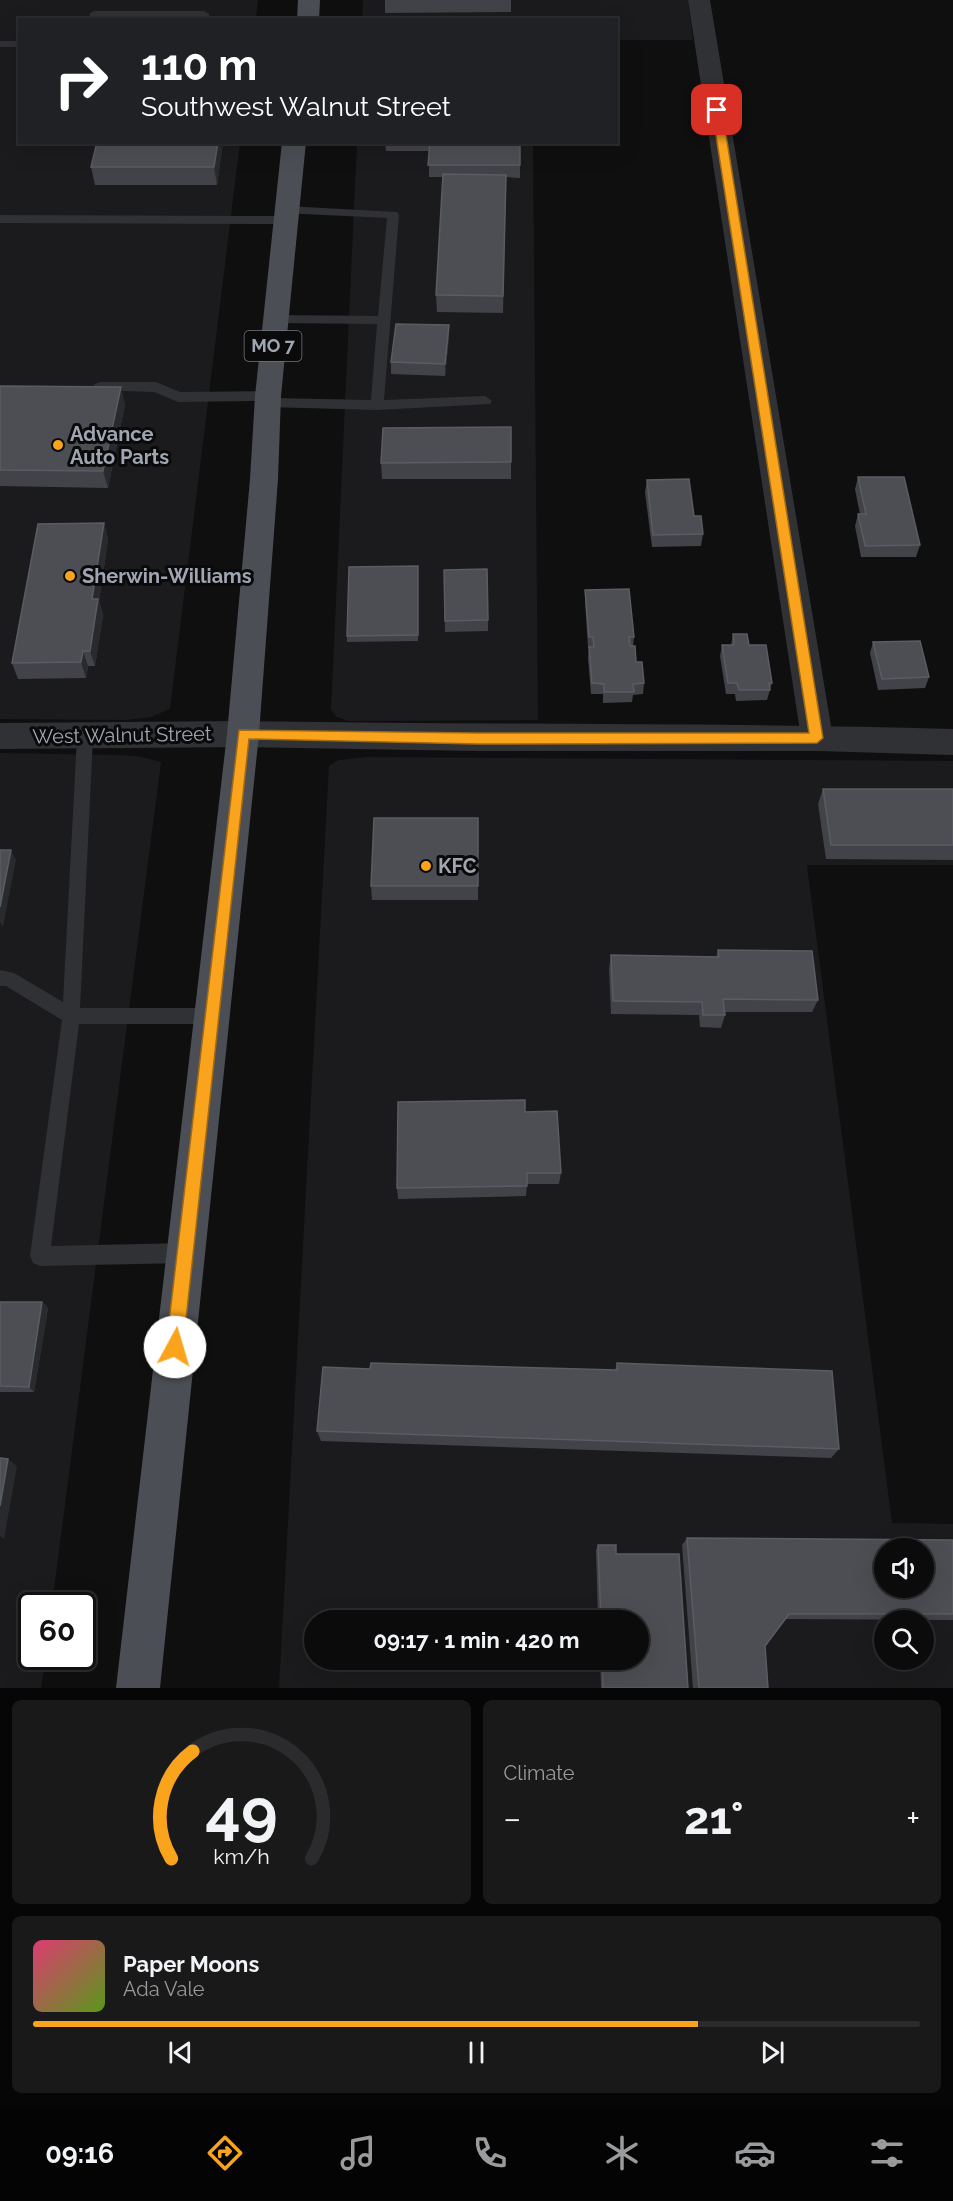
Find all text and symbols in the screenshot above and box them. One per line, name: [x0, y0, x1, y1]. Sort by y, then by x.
text: 110 m: [141, 41, 257, 90]
icon: right: [42, 42, 120, 120]
pin: [691, 84, 742, 135]
text: Southwest Walnut Street: [141, 91, 451, 122]
icon: arrive: [700, 93, 733, 126]
road number: MO 7: [244, 331, 302, 361]
place label: Advance Auto Parts: [70, 422, 169, 469]
marker: Advance Auto Parts: [51, 438, 65, 452]
place label: Sherwin-Williams: [82, 564, 252, 588]
marker: Sherwin-Williams: [63, 569, 77, 583]
street label: West Walnut Street: [32, 721, 212, 749]
place label: KFC: [438, 854, 477, 878]
marker: KFC: [419, 859, 433, 873]
position arrow: [143, 1315, 207, 1379]
map controls: [874, 1538, 934, 1670]
button: sound: [874, 1538, 934, 1598]
speed limit sign: 60: [18, 1592, 96, 1670]
button: search: [874, 1610, 934, 1670]
text: 09:17 · 1 min · 420 m: [374, 1627, 579, 1653]
text: Climate: [504, 1761, 575, 1785]
text: 49: [205, 1774, 277, 1848]
text: 21°: [684, 1792, 744, 1845]
text: −: [504, 1799, 521, 1838]
text: +: [906, 1799, 920, 1838]
text: km/h: [213, 1844, 270, 1869]
text: Paper Moons: [123, 1951, 259, 1977]
text: Ada Vale: [123, 1977, 205, 2001]
icon: previous: [164, 2036, 197, 2069]
icon: pause: [460, 2036, 493, 2069]
icon: next: [756, 2036, 789, 2069]
icon: directions: [204, 2132, 246, 2174]
icon: music: [337, 2132, 379, 2174]
icon: phone: [469, 2132, 511, 2174]
icon: climate: [601, 2132, 643, 2174]
icon: car: [734, 2132, 776, 2174]
icon: filters: [866, 2132, 908, 2174]
text: 09:16: [45, 2138, 114, 2169]

